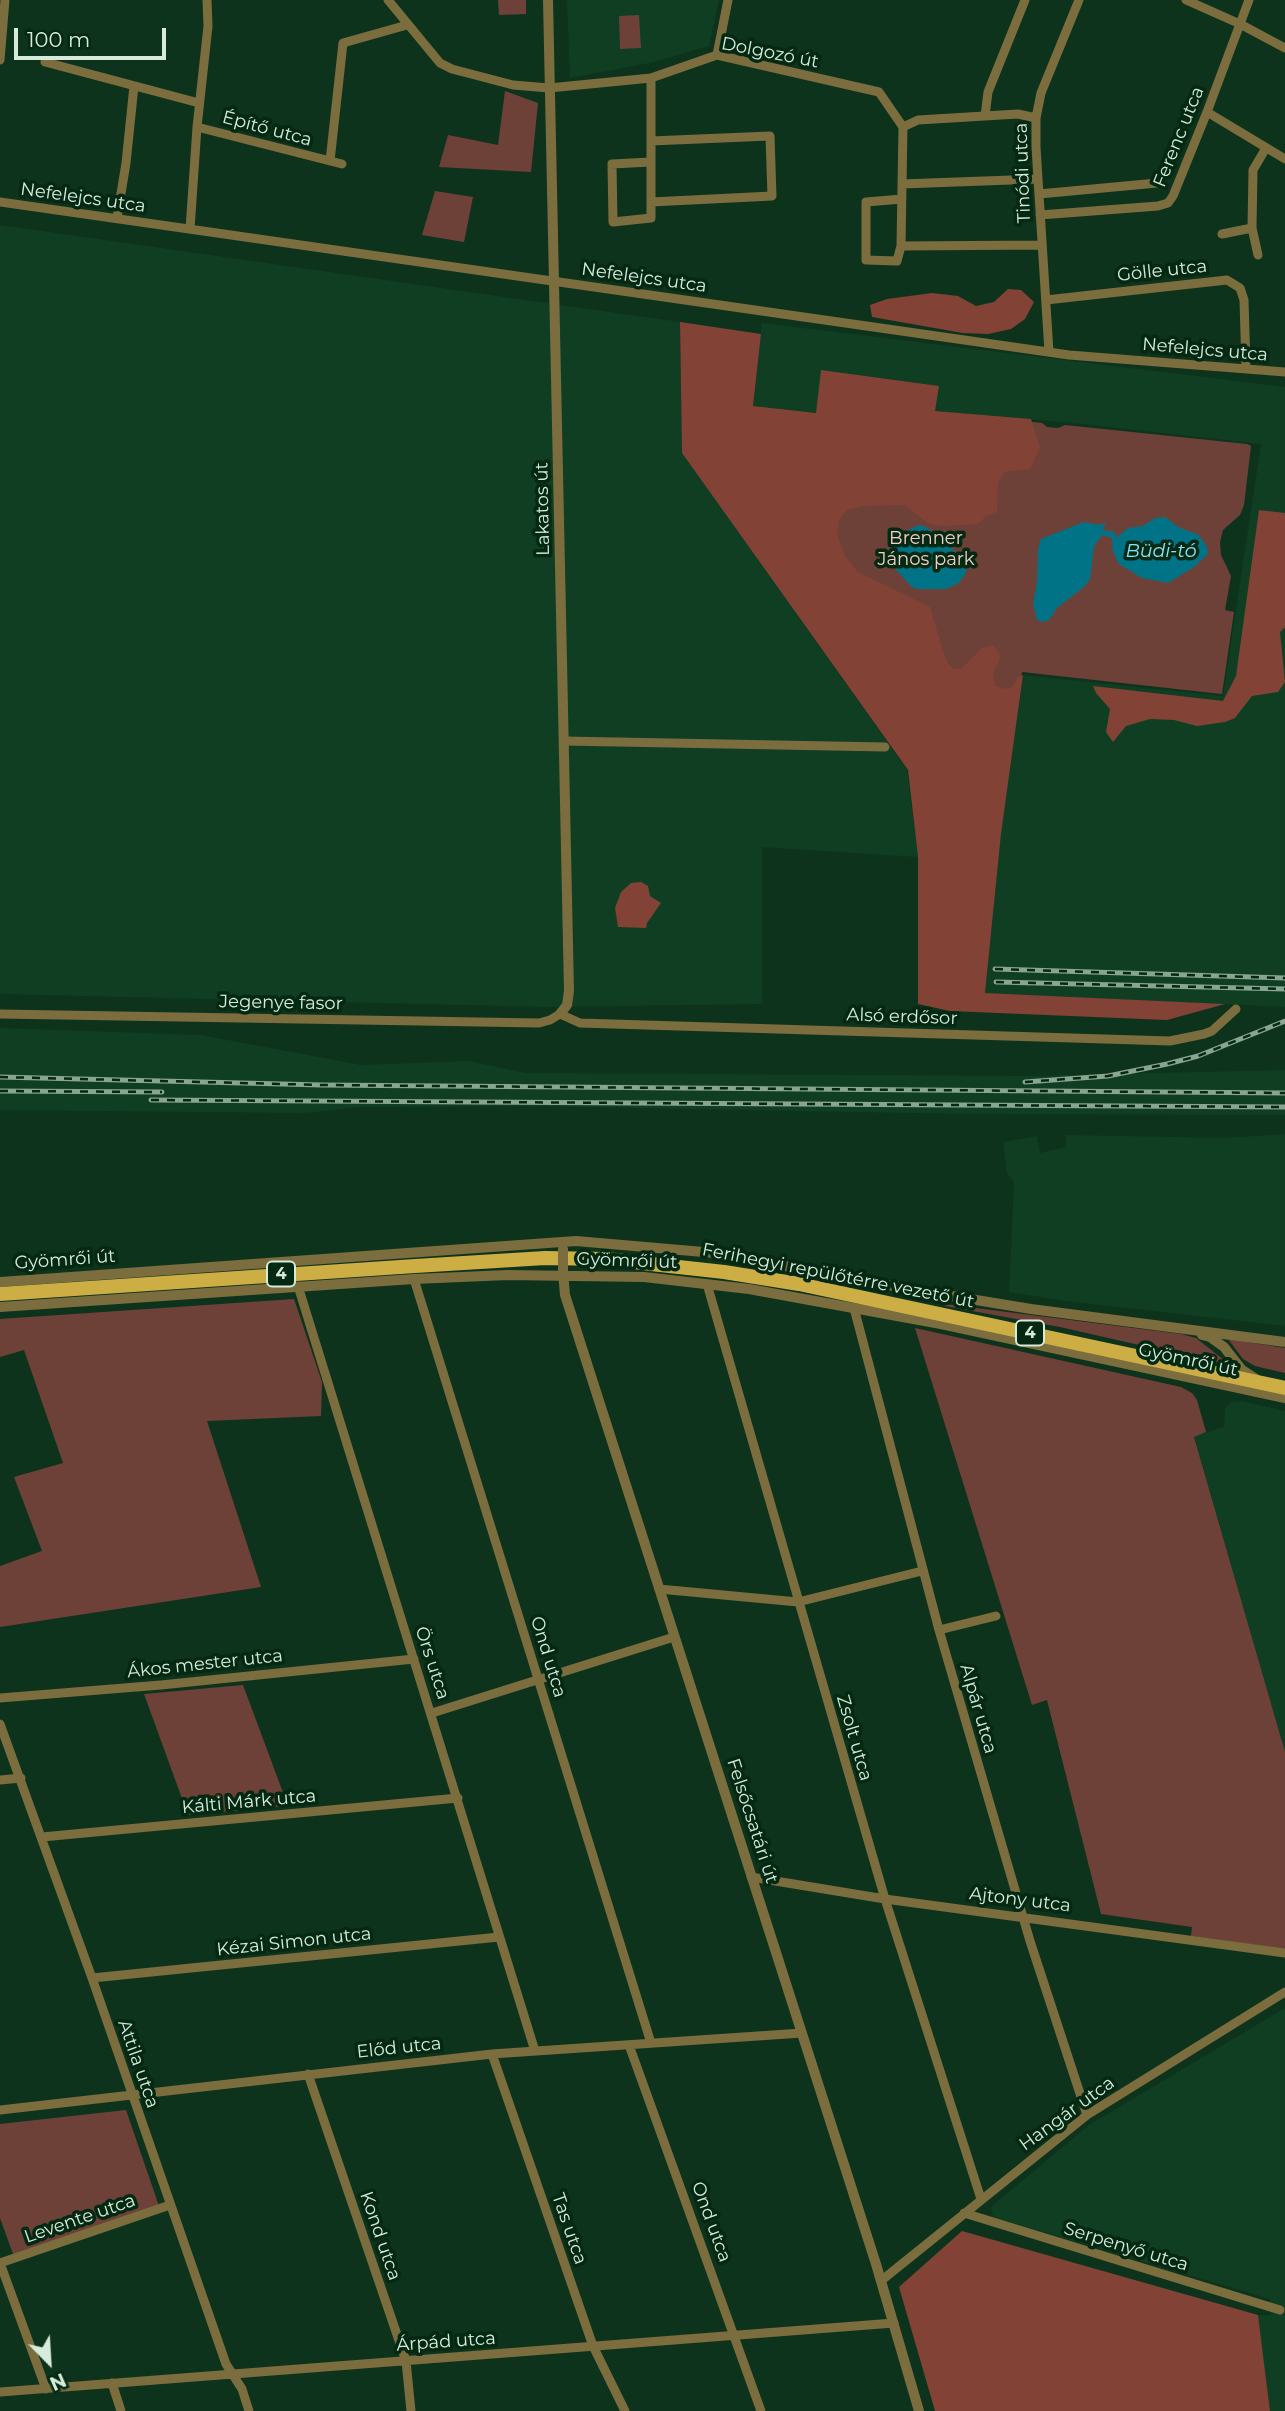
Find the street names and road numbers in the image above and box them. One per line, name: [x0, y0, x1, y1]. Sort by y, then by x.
street label: Dolgozó út: [719, 33, 821, 73]
street label: Ferenc utca: [1149, 84, 1209, 190]
street label: Építő utca: [220, 107, 314, 151]
street label: Tinódi utca: [1010, 123, 1036, 223]
street label: Nefelejcs utca: [19, 179, 147, 217]
street label: Gölle utca: [1116, 256, 1208, 286]
street label: Nefelejcs utca: [580, 259, 708, 297]
street label: Nefelejcs utca: [1141, 334, 1269, 366]
street label: Lakatos út: [531, 462, 555, 556]
street label: Jegenye fasor: [219, 991, 343, 1015]
street label: Alsó erdősor: [846, 1004, 958, 1030]
street label: Ferihegyi repülőtérre vezető út: [700, 1239, 976, 1313]
street label: Gyömrői út: [14, 1246, 116, 1274]
street label: Gyömrői út: [576, 1248, 678, 1274]
road number: 4: [267, 1262, 295, 1286]
road number: 4: [1016, 1320, 1044, 1345]
street label: Gyömrői út: [1136, 1339, 1240, 1381]
street label: Ond utca: [525, 1614, 571, 1700]
street label: Örs utca: [410, 1624, 454, 1702]
street label: Ákos mester utca: [126, 1645, 284, 1683]
street label: Alpár utca: [955, 1662, 1001, 1756]
street label: Zsolt utca: [831, 1693, 877, 1783]
street label: Felsőcsatári út: [722, 1756, 782, 1886]
street label: Kálti Márk utca: [181, 1785, 317, 1819]
street label: Ajtony utca: [968, 1883, 1072, 1917]
street label: Kézai Simon utca: [216, 1923, 372, 1961]
street label: Attila utca: [113, 2017, 163, 2111]
street label: Előd utca: [356, 2033, 442, 2063]
street label: Hangár utca: [1015, 2072, 1119, 2156]
street label: Ond utca: [686, 2179, 736, 2265]
street label: Kond utca: [355, 2189, 405, 2283]
street label: Levente utca: [22, 2190, 138, 2248]
street label: Tas utca: [547, 2191, 591, 2267]
street label: Serpenyő utca: [1061, 2218, 1191, 2276]
street label: Árpád utca: [396, 2328, 496, 2356]

